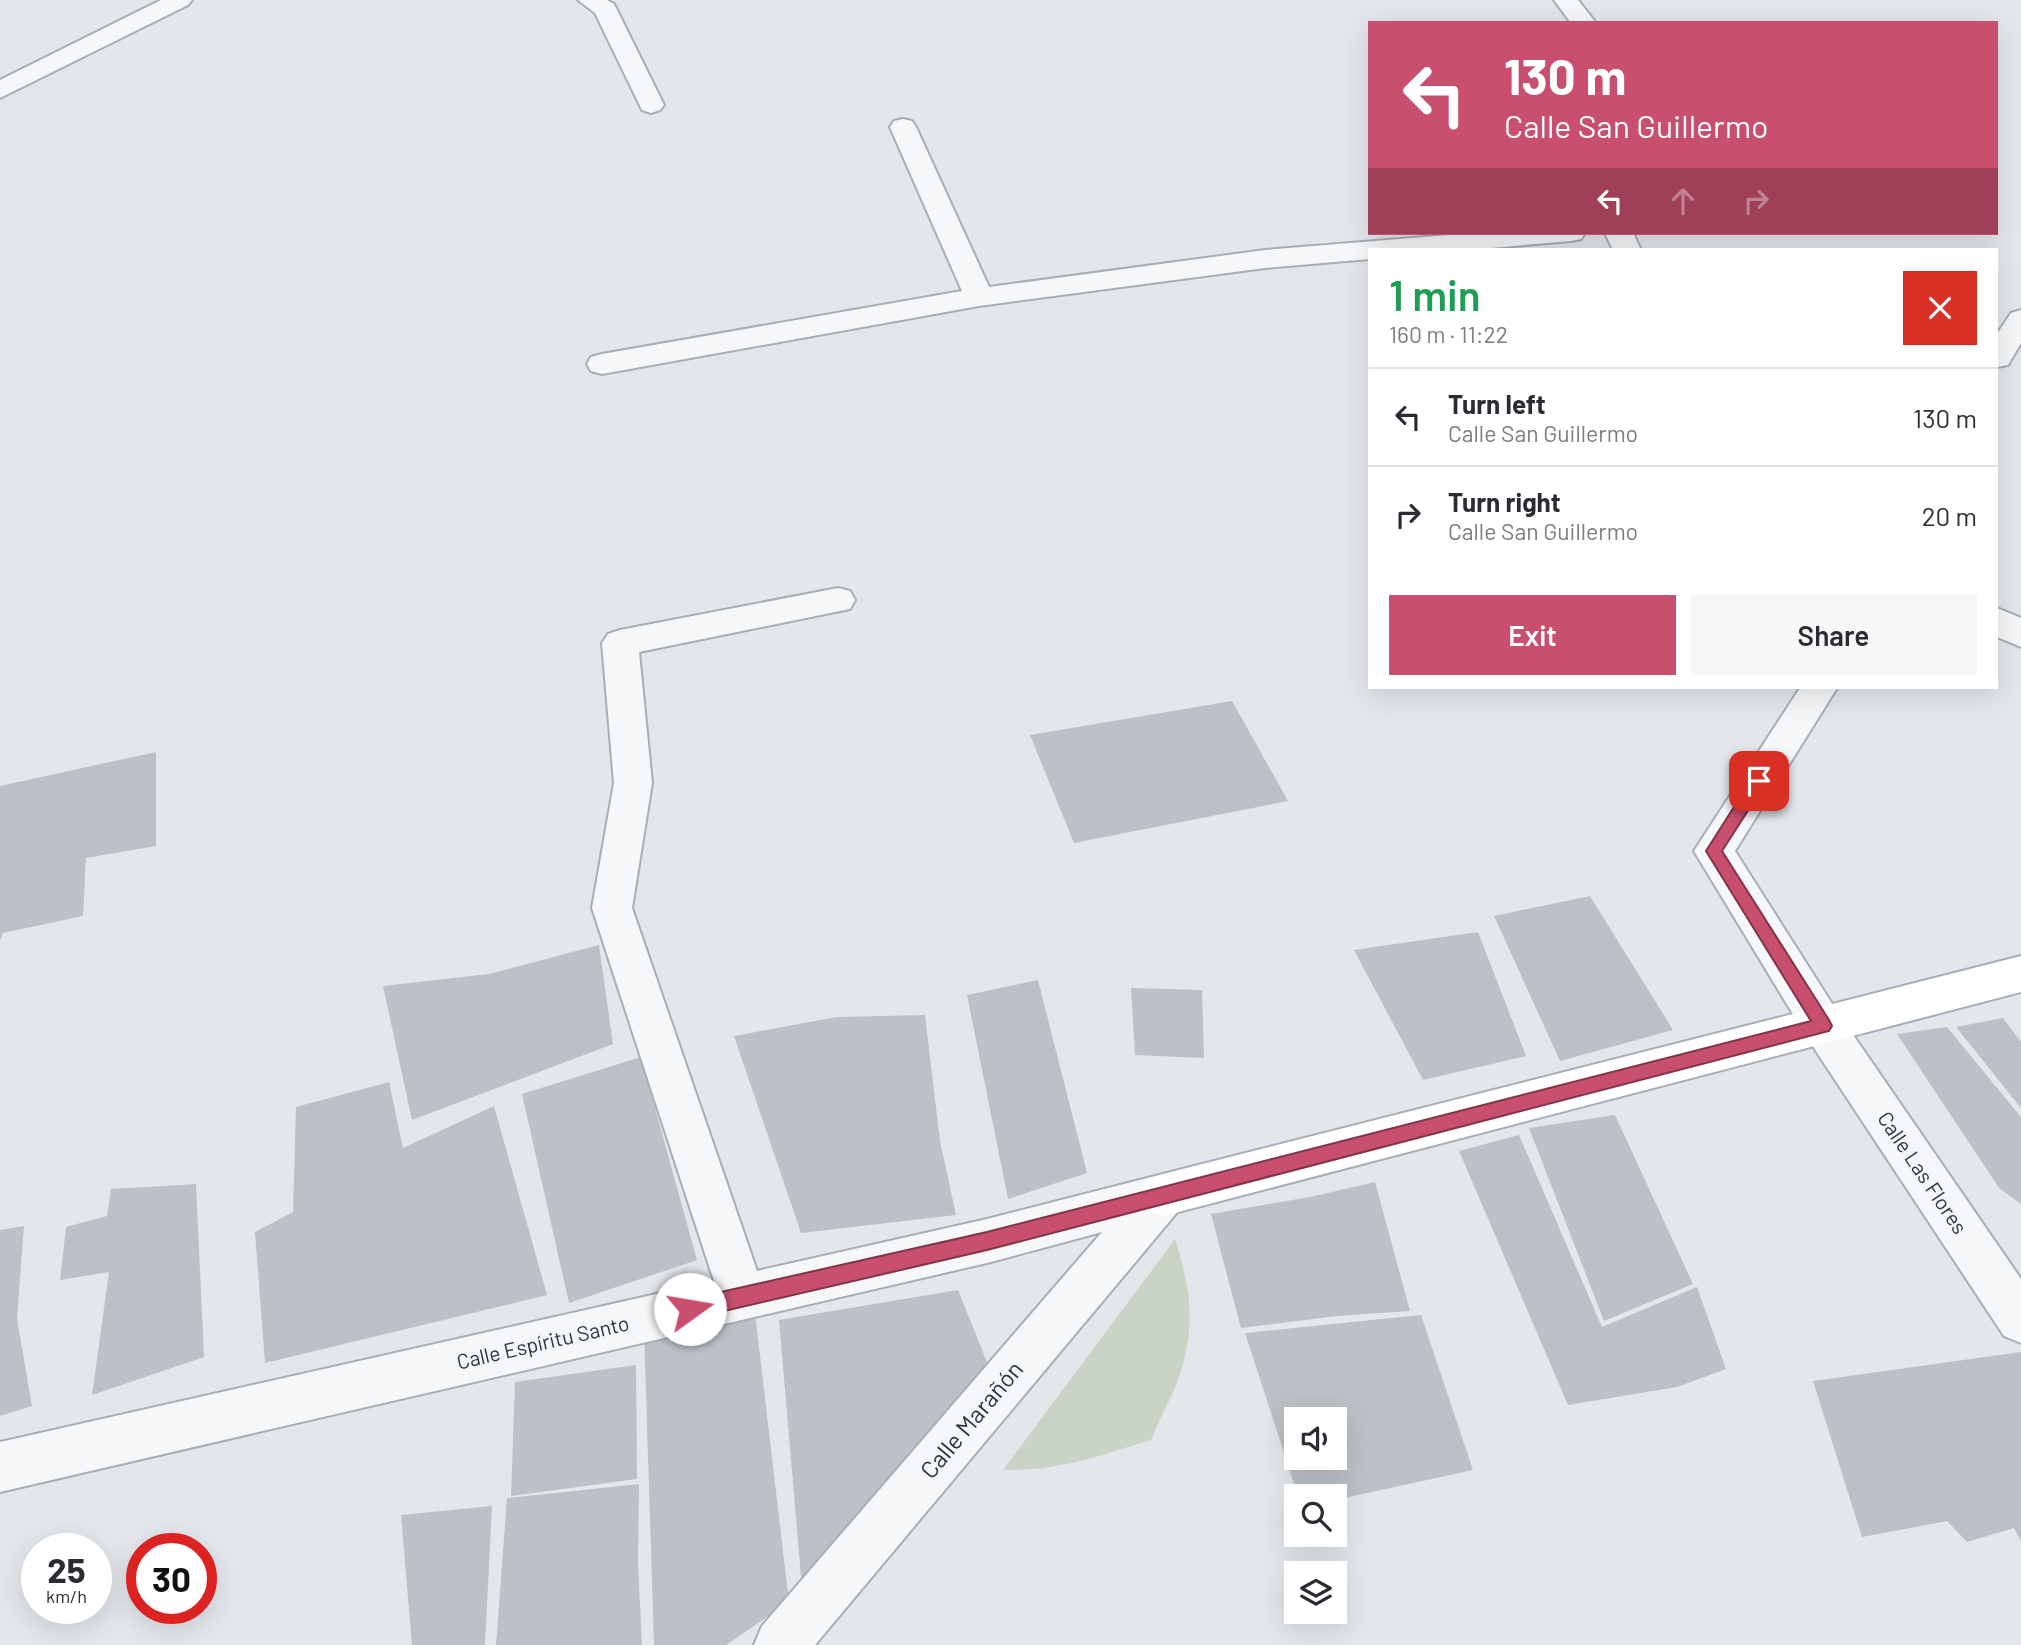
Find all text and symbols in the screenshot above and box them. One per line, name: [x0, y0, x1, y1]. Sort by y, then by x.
text: 130 m: [1504, 46, 1626, 105]
icon: left: [1389, 49, 1480, 140]
text: Calle San Guillermo: [1504, 106, 1768, 144]
icon: left: [1591, 182, 1629, 220]
icon: ahead: [1664, 182, 1702, 220]
icon: right: [1737, 182, 1775, 220]
text: 1 min: [1389, 269, 1481, 319]
button: close: [1903, 271, 1977, 345]
text: 160 m · 11:22: [1389, 320, 1508, 348]
text: Turn left: [1448, 388, 1546, 419]
icon: left: [1389, 398, 1427, 436]
text: 130 m: [1913, 402, 1977, 433]
text: Calle San Guillermo: [1448, 419, 1638, 447]
text: Turn right: [1448, 486, 1561, 517]
icon: right: [1389, 496, 1427, 534]
text: 20 m: [1922, 500, 1977, 531]
text: Calle San Guillermo: [1448, 517, 1638, 545]
button: Exit: [1389, 595, 1676, 675]
button: Share: [1690, 595, 1977, 675]
pin: [1729, 751, 1789, 811]
icon: arrive: [1740, 762, 1778, 800]
street label: Calle Las Flores: [1873, 1106, 1973, 1238]
position arrow: [653, 1272, 727, 1346]
street label: Calle Espíritu Santo: [454, 1310, 631, 1374]
street label: Calle Marañón: [913, 1354, 1028, 1484]
map controls: [1284, 1407, 1347, 1624]
button: sound: [1284, 1407, 1347, 1470]
button: search: [1284, 1484, 1347, 1547]
speed limit sign: 30: [126, 1533, 217, 1624]
text: 25: [47, 1548, 86, 1590]
button: layers: [1284, 1561, 1347, 1624]
text: km/h: [46, 1585, 87, 1607]

